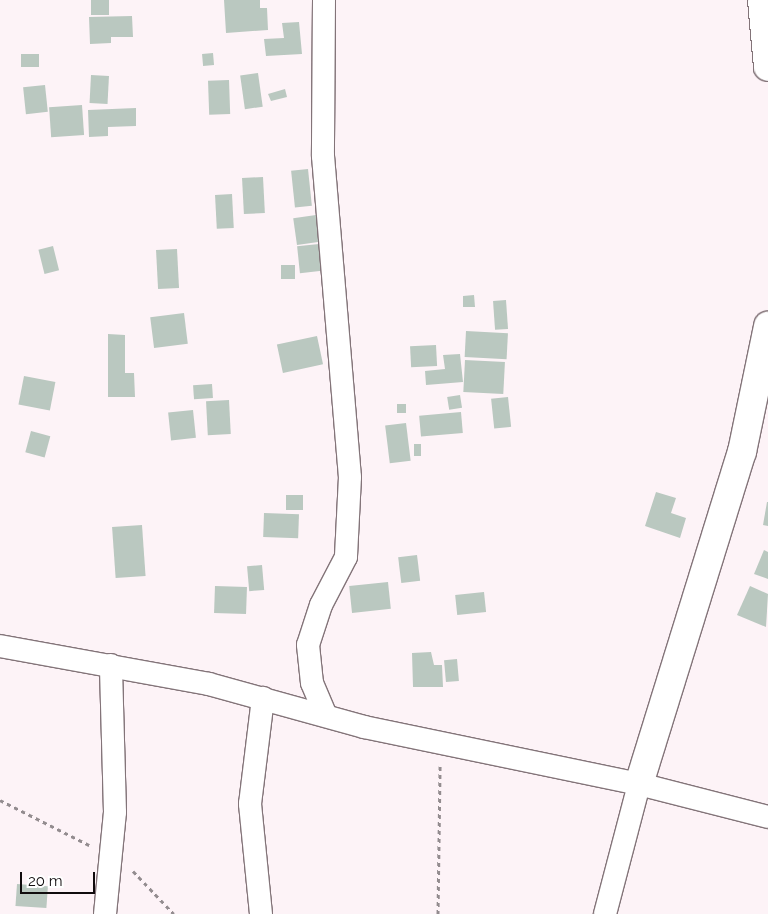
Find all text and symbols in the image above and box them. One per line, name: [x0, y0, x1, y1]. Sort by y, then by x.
scale bar: [22, 862, 98, 894]
text: 20 m: [28, 872, 63, 890]

